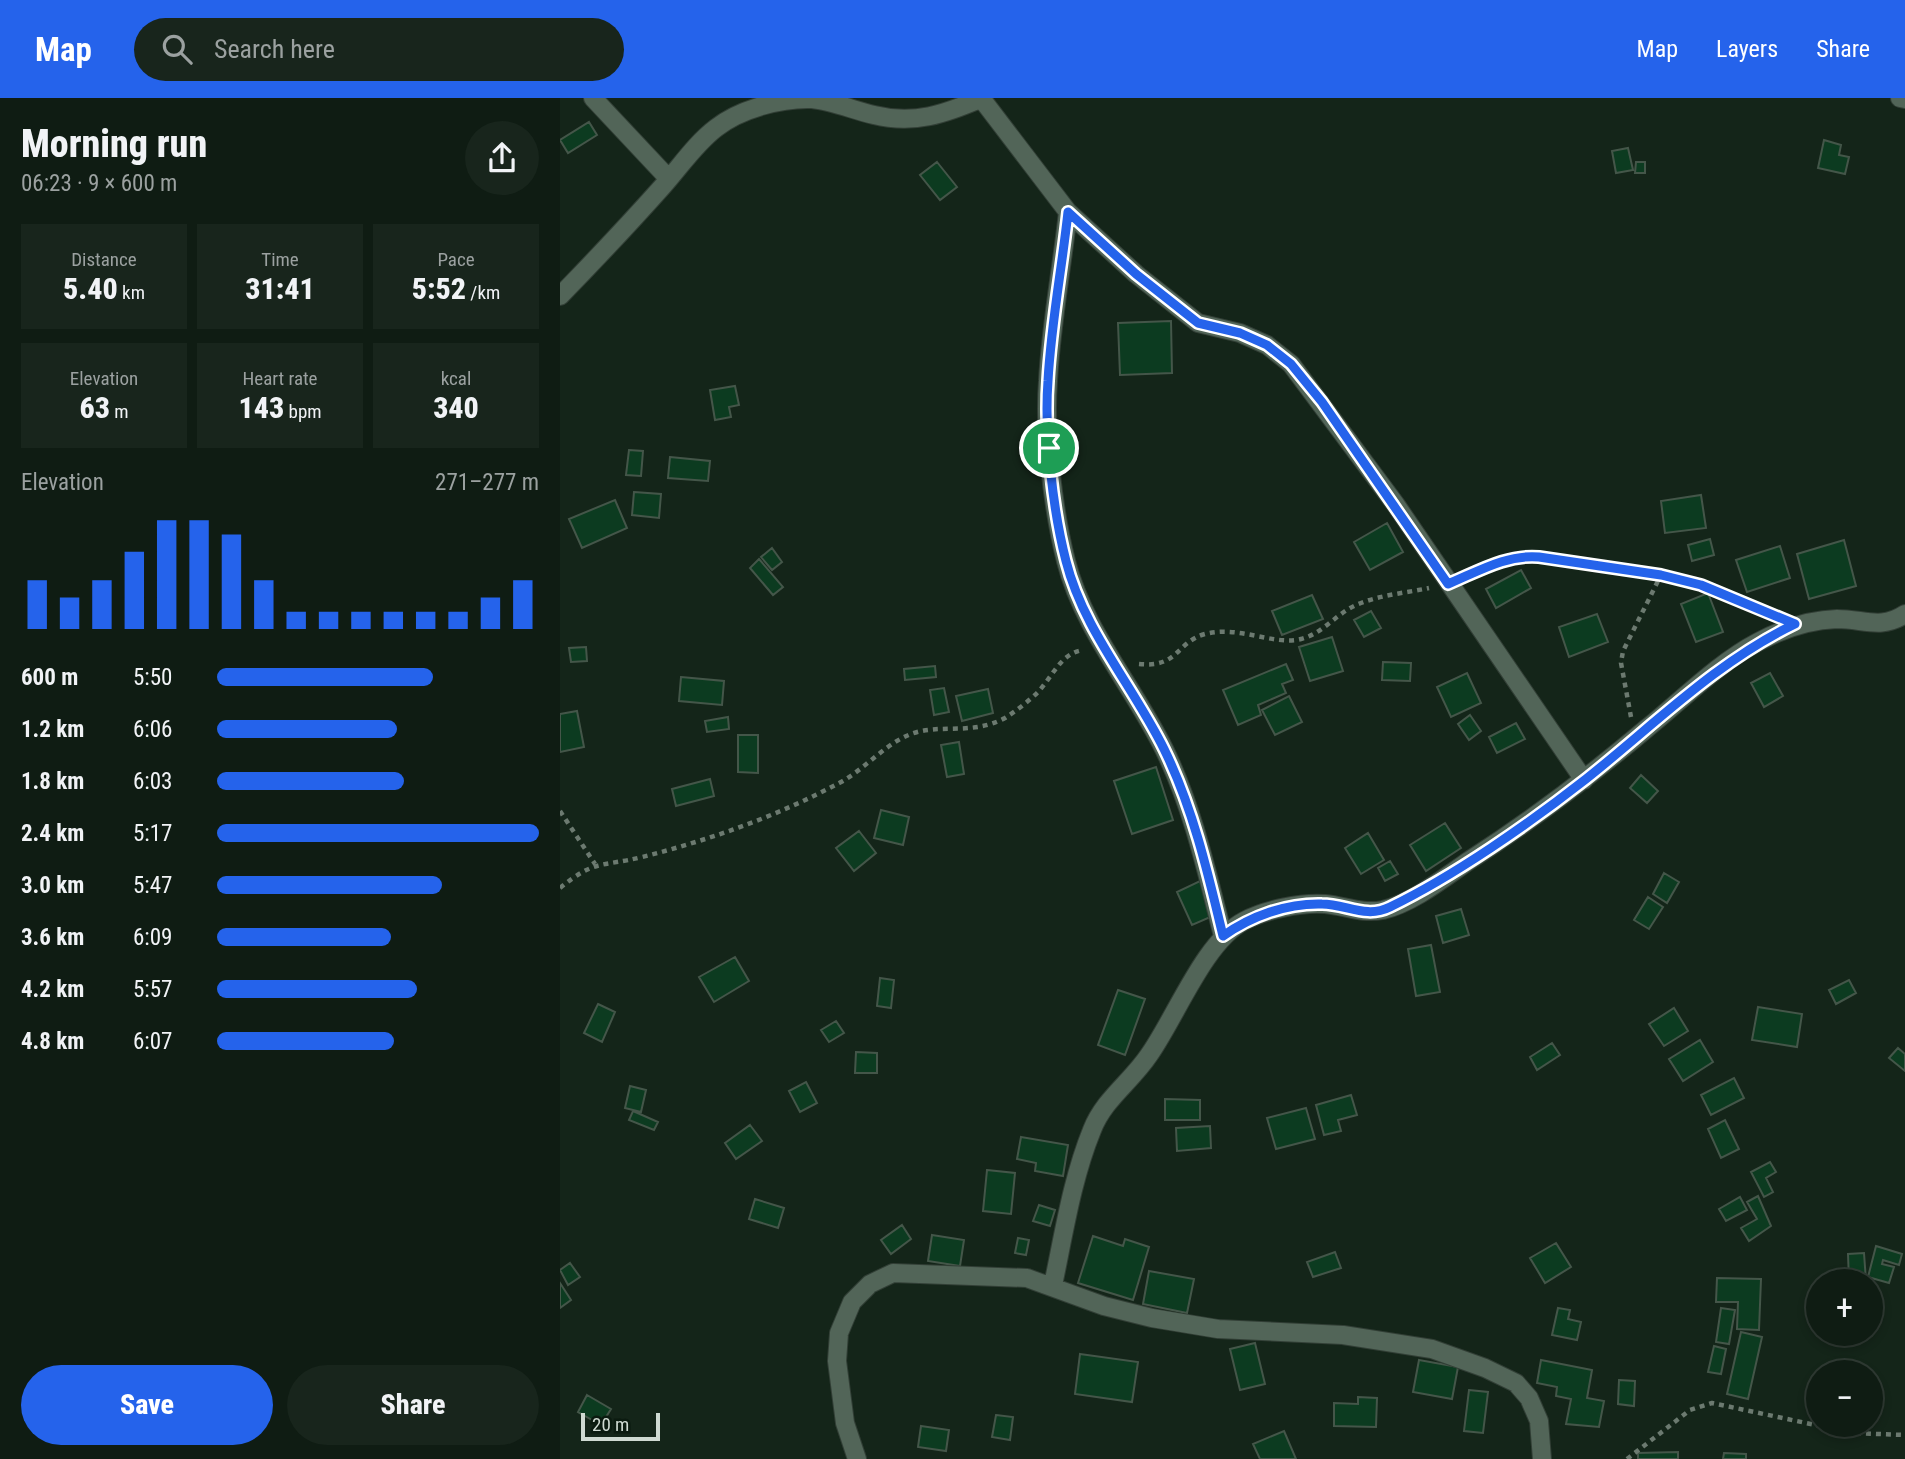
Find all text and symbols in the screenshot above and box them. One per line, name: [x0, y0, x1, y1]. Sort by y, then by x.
search box: [134, 18, 624, 81]
text: Map: [35, 30, 92, 69]
icon: search: [158, 30, 196, 68]
text: Search here: [214, 34, 335, 64]
text: Map: [1637, 35, 1678, 63]
text: Layers: [1716, 35, 1778, 63]
text: Share: [1816, 35, 1870, 63]
button: share: [465, 121, 539, 195]
text: Morning run: [21, 122, 207, 166]
text: 06:23 · 9 × 600 m: [21, 170, 177, 197]
text: Distance: [71, 248, 137, 271]
text: Time: [261, 248, 299, 271]
text: Pace: [437, 248, 475, 271]
text: 5.40: [63, 271, 118, 306]
text: 31:41: [245, 271, 315, 306]
text: 5:52: [412, 271, 466, 306]
text: km: [118, 281, 145, 304]
text: /km: [466, 281, 500, 304]
text: Elevation: [70, 367, 138, 390]
text: Heart rate: [242, 367, 318, 390]
text: kcal: [441, 367, 471, 390]
text: 63: [79, 390, 110, 425]
text: 143: [238, 390, 284, 425]
text: 340: [433, 390, 479, 425]
text: m: [110, 400, 129, 423]
text: bpm: [284, 400, 322, 423]
pin: [1019, 418, 1079, 478]
icon: arrive: [1030, 429, 1068, 467]
text: Elevation: [21, 469, 104, 496]
text: 271–277 m: [435, 469, 539, 496]
text: 600 m: [21, 664, 78, 691]
text: 5:50: [133, 664, 172, 691]
text: 1.2 km: [21, 716, 84, 743]
text: 6:06: [133, 716, 172, 743]
text: 1.8 km: [21, 768, 84, 795]
text: 6:03: [133, 768, 172, 795]
text: 2.4 km: [21, 820, 84, 847]
text: 5:17: [133, 820, 172, 847]
text: 3.0 km: [21, 872, 84, 899]
text: 5:47: [133, 872, 172, 899]
text: 3.6 km: [21, 924, 84, 951]
text: 6:09: [133, 924, 172, 951]
text: 4.2 km: [21, 976, 84, 1003]
text: 5:57: [133, 976, 172, 1003]
text: 4.8 km: [21, 1028, 84, 1055]
text: 6:07: [133, 1028, 172, 1055]
map controls: [1806, 1269, 1883, 1437]
button: +: [1806, 1269, 1883, 1346]
button: −: [1806, 1360, 1883, 1437]
button: Save: [21, 1365, 273, 1445]
button: Share: [287, 1365, 539, 1445]
scale bar: [581, 1410, 660, 1442]
text: 20 m: [592, 1413, 629, 1436]

